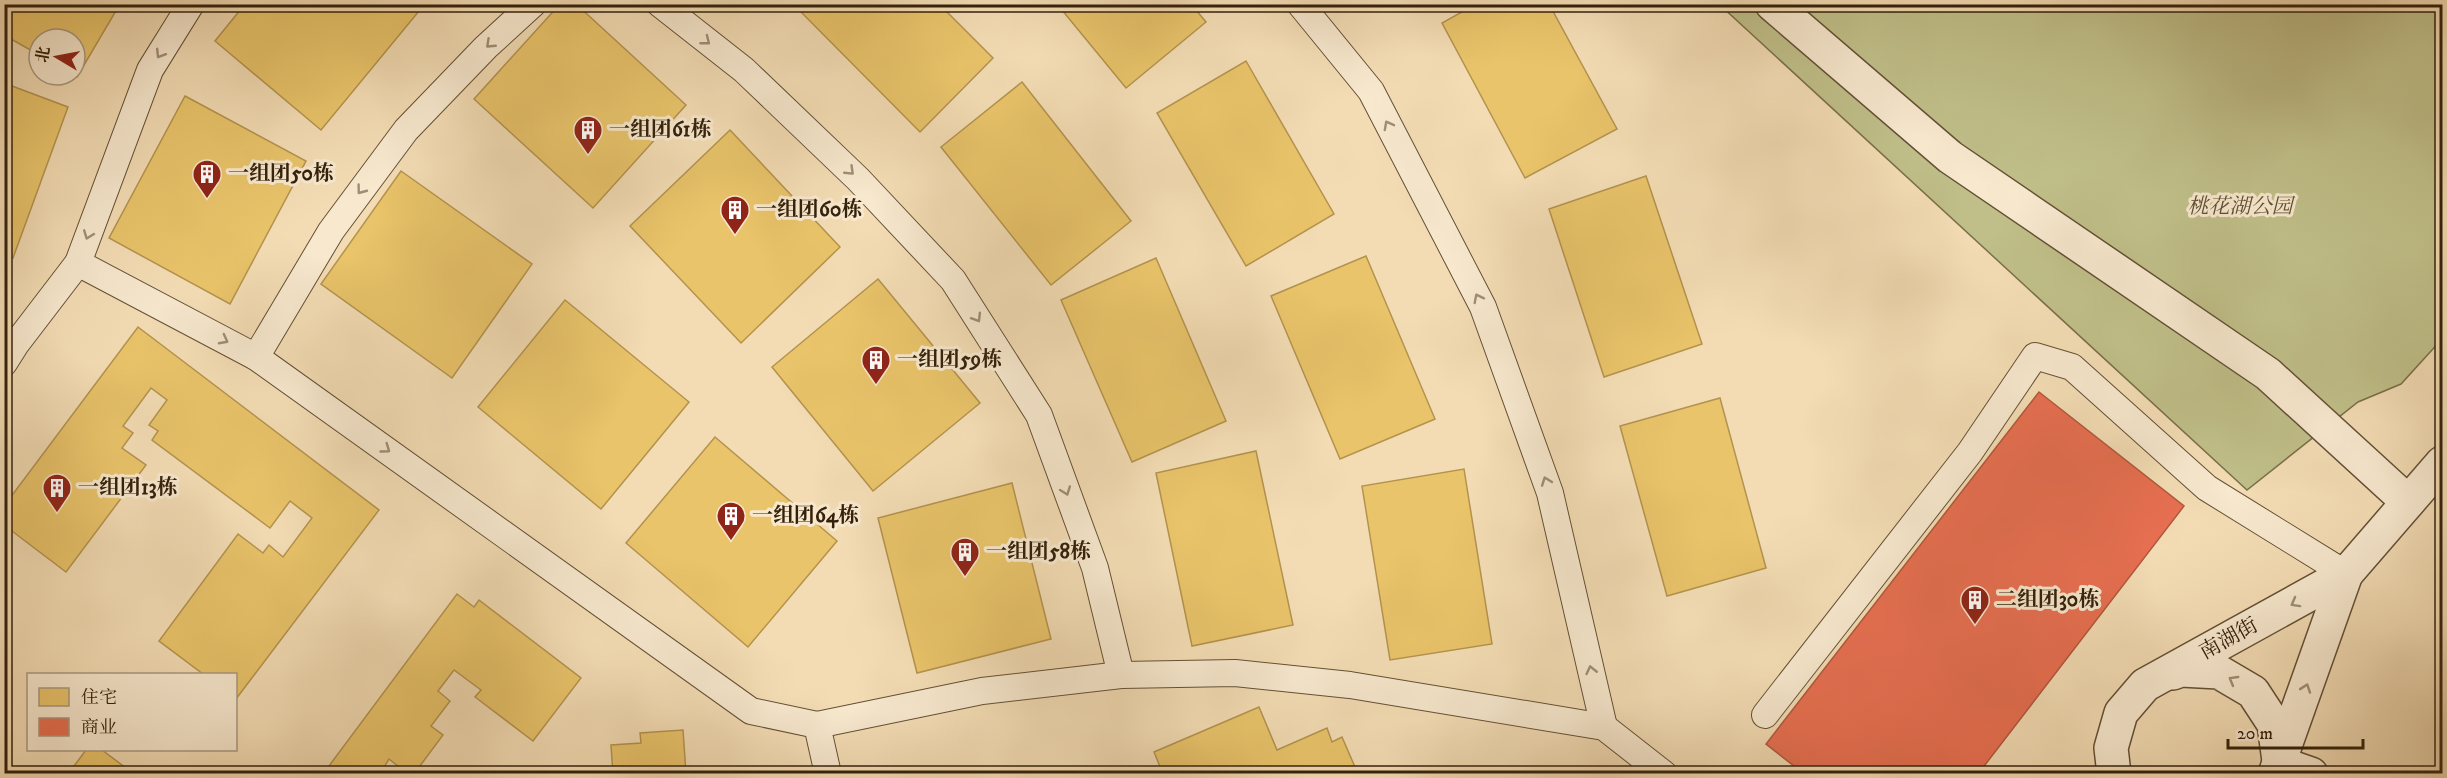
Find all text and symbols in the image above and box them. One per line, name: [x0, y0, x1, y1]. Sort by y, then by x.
north arrow: [27, 27, 87, 87]
one-way arrow: [699, 33, 710, 44]
one-way arrow: [486, 37, 497, 48]
text: 北: [32, 45, 54, 64]
one-way arrow: [155, 48, 167, 58]
building icon: 一组团61栋: [572, 114, 604, 156]
place label: 一组团61栋: [609, 117, 712, 143]
one-way arrow: [1384, 121, 1395, 131]
building icon: 一组团50栋: [191, 158, 223, 200]
place label: 一组团50栋: [228, 161, 334, 187]
one-way arrow: [843, 164, 854, 175]
one-way arrow: [358, 183, 369, 194]
building icon: 一组团60栋: [719, 194, 751, 236]
park label: 桃花湖公园: [2188, 194, 2295, 220]
place label: 一组团60栋: [756, 197, 862, 223]
one-way arrow: [83, 229, 95, 240]
one-way arrow: [1474, 293, 1486, 304]
one-way arrow: [970, 312, 981, 323]
one-way arrow: [218, 333, 229, 344]
building icon: 一组团59栋: [860, 344, 892, 386]
place label: 一组团59栋: [897, 347, 1002, 373]
one-way arrow: [379, 442, 390, 453]
building icon: 一组团13栋: [41, 472, 73, 514]
place label: 一组团13栋: [78, 475, 178, 501]
one-way arrow: [1540, 476, 1553, 486]
one-way arrow: [1059, 485, 1072, 496]
building icon: 一组团64栋: [715, 500, 747, 542]
place label: 一组团64栋: [752, 503, 859, 529]
building icon: 一组团58栋: [949, 536, 981, 578]
place label: 一组团58栋: [986, 539, 1091, 565]
building icon: 二组团30栋: [1959, 584, 1991, 626]
place label: 二组团30栋: [1996, 587, 2099, 613]
one-way arrow: [2290, 595, 2301, 607]
street label: 南湖街: [2195, 612, 2263, 666]
one-way arrow: [1585, 665, 1598, 675]
legend: [27, 673, 237, 751]
one-way arrow: [2229, 676, 2239, 687]
one-way arrow: [2298, 683, 2311, 694]
text: 住宅: [81, 687, 117, 709]
scale bar: [2228, 712, 2363, 750]
text: 商业: [81, 717, 117, 739]
text: 20 m: [2237, 723, 2273, 745]

